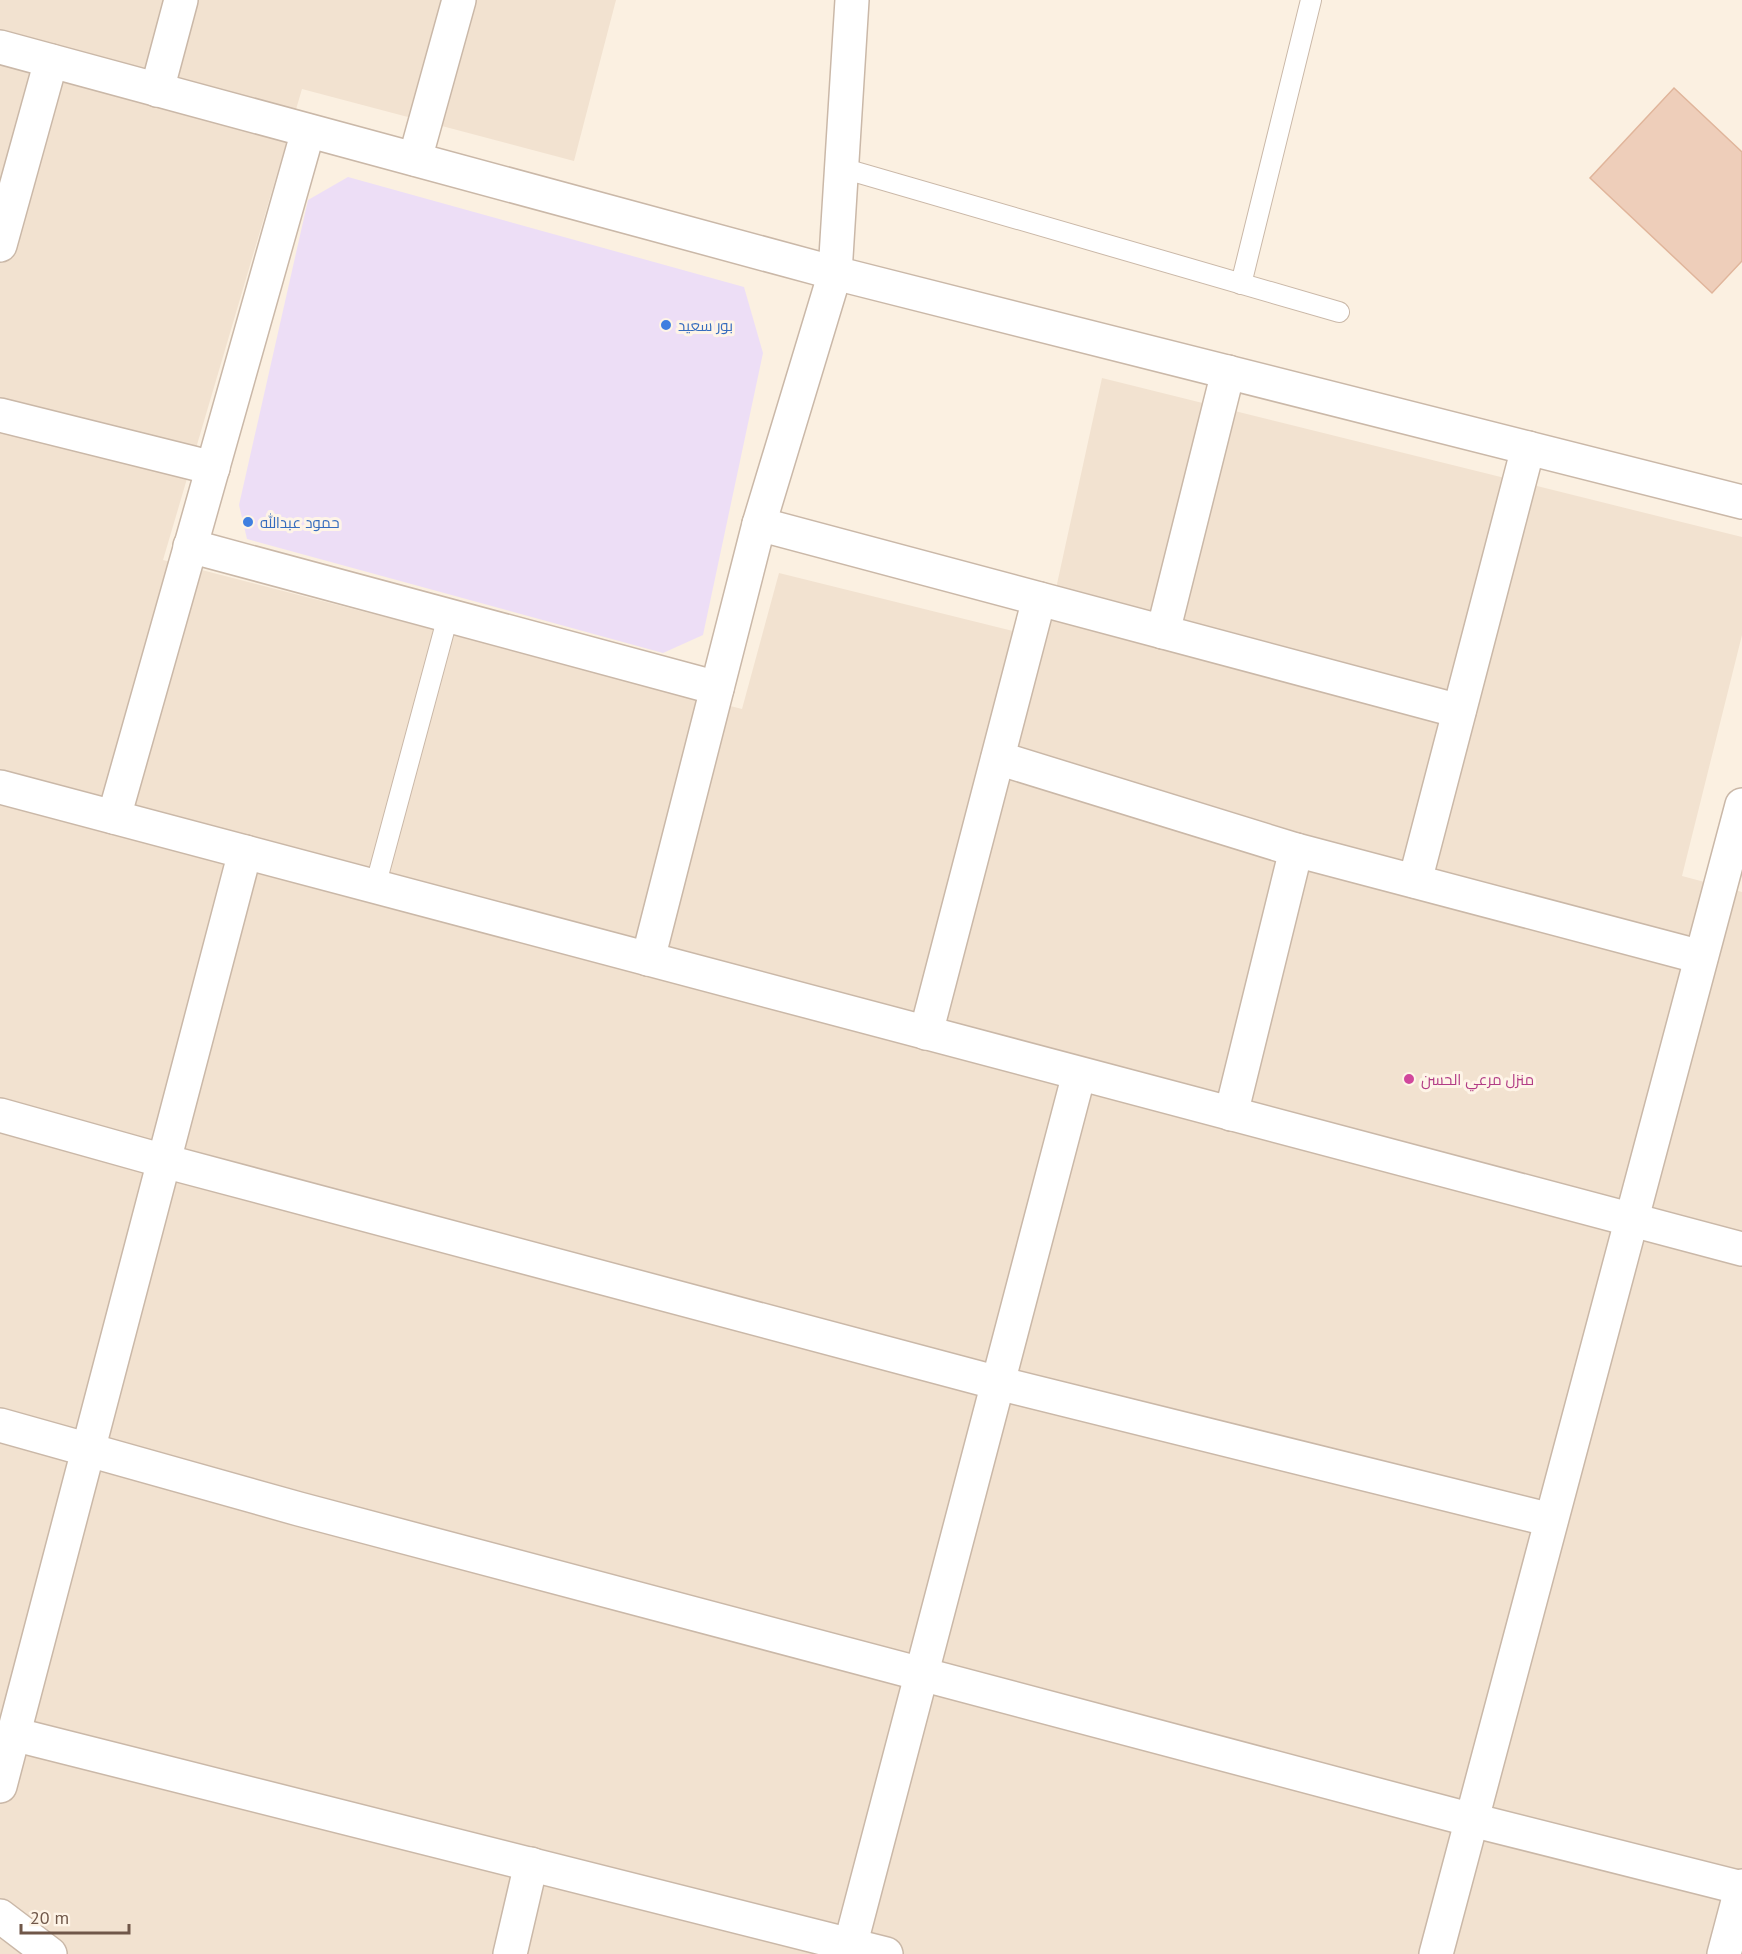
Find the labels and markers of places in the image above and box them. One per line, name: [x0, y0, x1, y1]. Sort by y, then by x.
place label: بور سعيد: [678, 316, 733, 335]
marker: بور سعيد: [659, 318, 673, 332]
place label: حمود عبدالله: [260, 513, 340, 532]
marker: حمود عبدالله: [241, 515, 255, 529]
place label: منزل مرعي الحسن: [1421, 1070, 1534, 1092]
marker: منزل مرعي الحسن: [1402, 1072, 1416, 1086]

